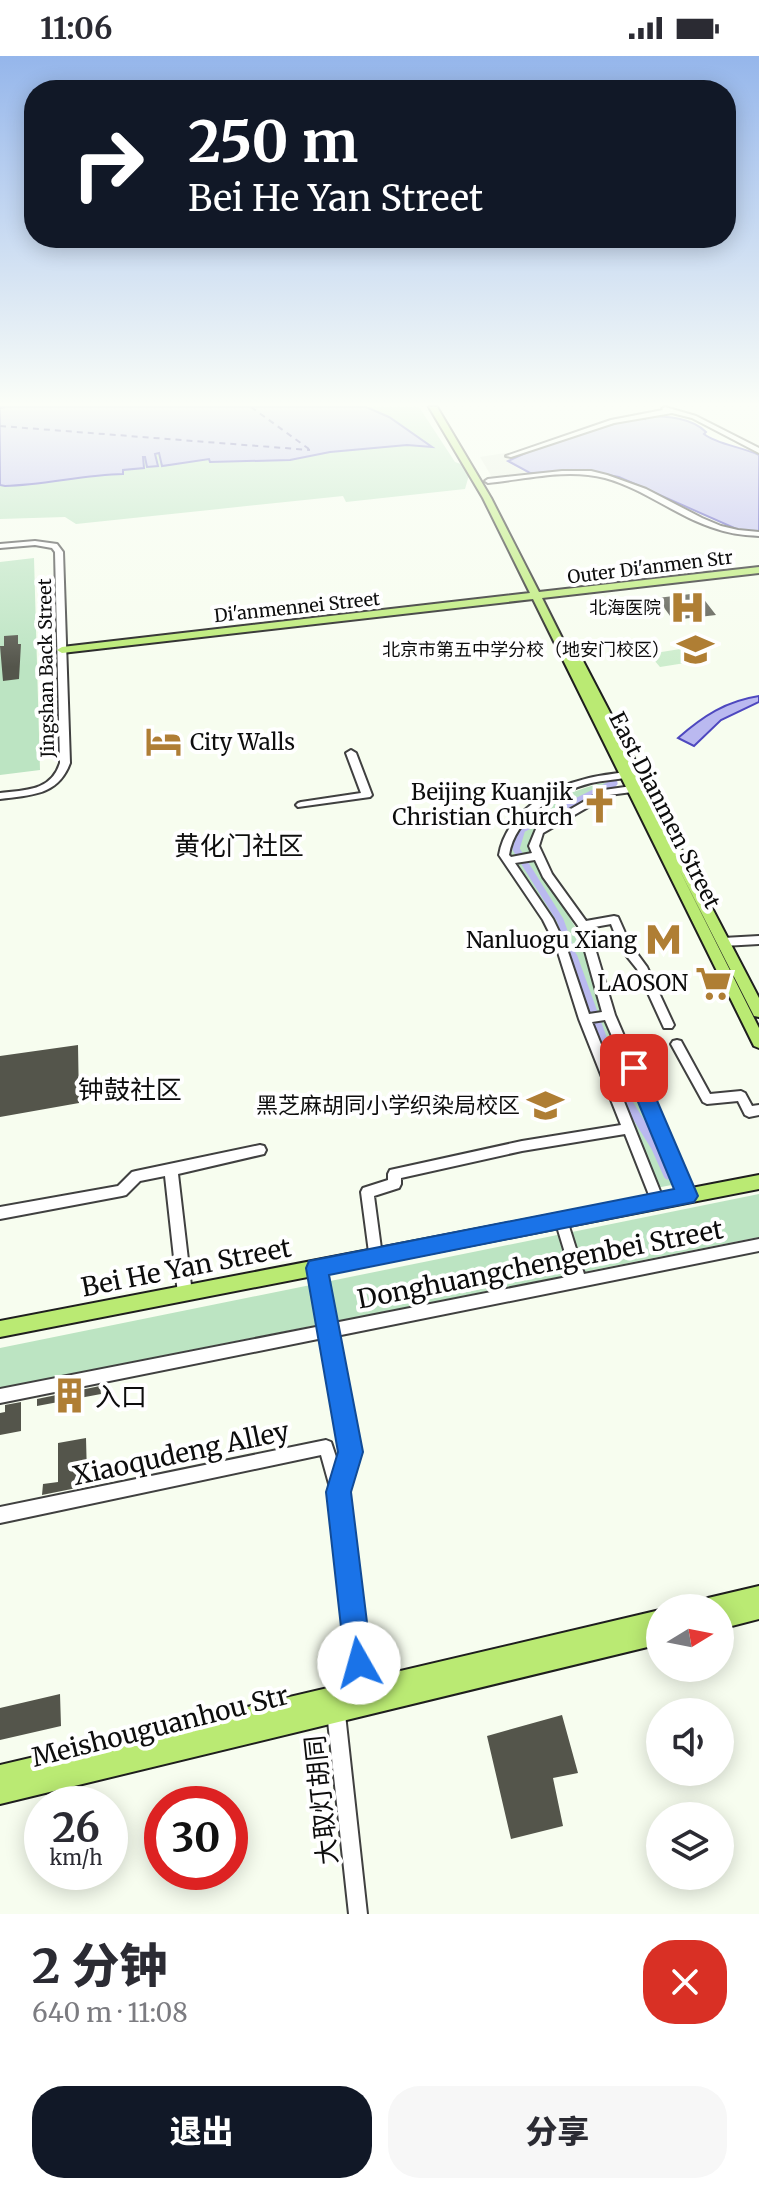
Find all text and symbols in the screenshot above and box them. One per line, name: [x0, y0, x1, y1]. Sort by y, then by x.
text: 11:06: [40, 9, 112, 47]
text: 250 m: [188, 107, 358, 177]
icon: right: [56, 112, 160, 216]
text: Bei He Yan Street: [188, 176, 483, 221]
street label: Outer Di'anmen Str: [566, 545, 734, 589]
street label: Jingshan Back Street: [33, 578, 59, 759]
street label: Di'anmennei Street: [213, 587, 381, 627]
hospital icon: 北海医院: [668, 588, 706, 626]
place label: 北海医院: [589, 596, 661, 619]
school or university icon: 北京市第五中学分校（地安门校区）: [677, 630, 715, 668]
place label: 北京市第五中学分校（地安门校区）: [382, 638, 670, 661]
street label: East Dianmen Street: [603, 707, 727, 913]
hotel icon: City Walls: [145, 723, 183, 761]
place label: City Walls: [190, 728, 295, 756]
place label: Beijing Kuanjik Christian Church: [392, 778, 573, 831]
church icon: Beijing Kuanjik Christian Church: [580, 786, 618, 824]
district label: 黄化门社区: [174, 829, 304, 862]
metro station icon: Nanluogu Xiang: [644, 921, 682, 959]
place label: Nanluogu Xiang: [466, 926, 637, 954]
supermarket icon: LAOSON: [695, 964, 733, 1002]
place label: LAOSON: [597, 969, 688, 997]
pin: [600, 1034, 668, 1102]
icon: arrive: [612, 1046, 656, 1090]
district label: 钟鼓社区: [78, 1073, 182, 1106]
school or university icon: 黑芝麻胡同小学织染局校区: [527, 1086, 565, 1124]
place label: 黑芝麻胡同小学织染局校区: [256, 1091, 520, 1119]
street label: Donghuangchengenbei Street: [354, 1212, 726, 1316]
street label: Bei He Yan Street: [78, 1230, 294, 1304]
building icon: 入口: [50, 1377, 88, 1415]
place label: 入口: [95, 1380, 147, 1413]
street label: Xiaoqudeng Alley: [70, 1414, 293, 1492]
north arrow: [646, 1594, 734, 1682]
map controls: [646, 1594, 734, 1890]
position arrow: [317, 1621, 401, 1705]
street label: Meishouguanhou Str: [28, 1678, 292, 1774]
button: sound: [646, 1698, 734, 1786]
street label: 大取灯胡同: [298, 1734, 344, 1866]
speed limit sign: 30: [144, 1786, 248, 1890]
button: layers: [646, 1802, 734, 1890]
text: 26: [52, 1803, 100, 1853]
text: km/h: [50, 1845, 102, 1870]
text: 2 分钟: [32, 1936, 168, 1996]
button: close: [643, 1940, 727, 2024]
text: 640 m · 11:08: [32, 1996, 188, 2029]
button: 退出: [32, 2086, 372, 2178]
button: 分享: [388, 2086, 727, 2178]

